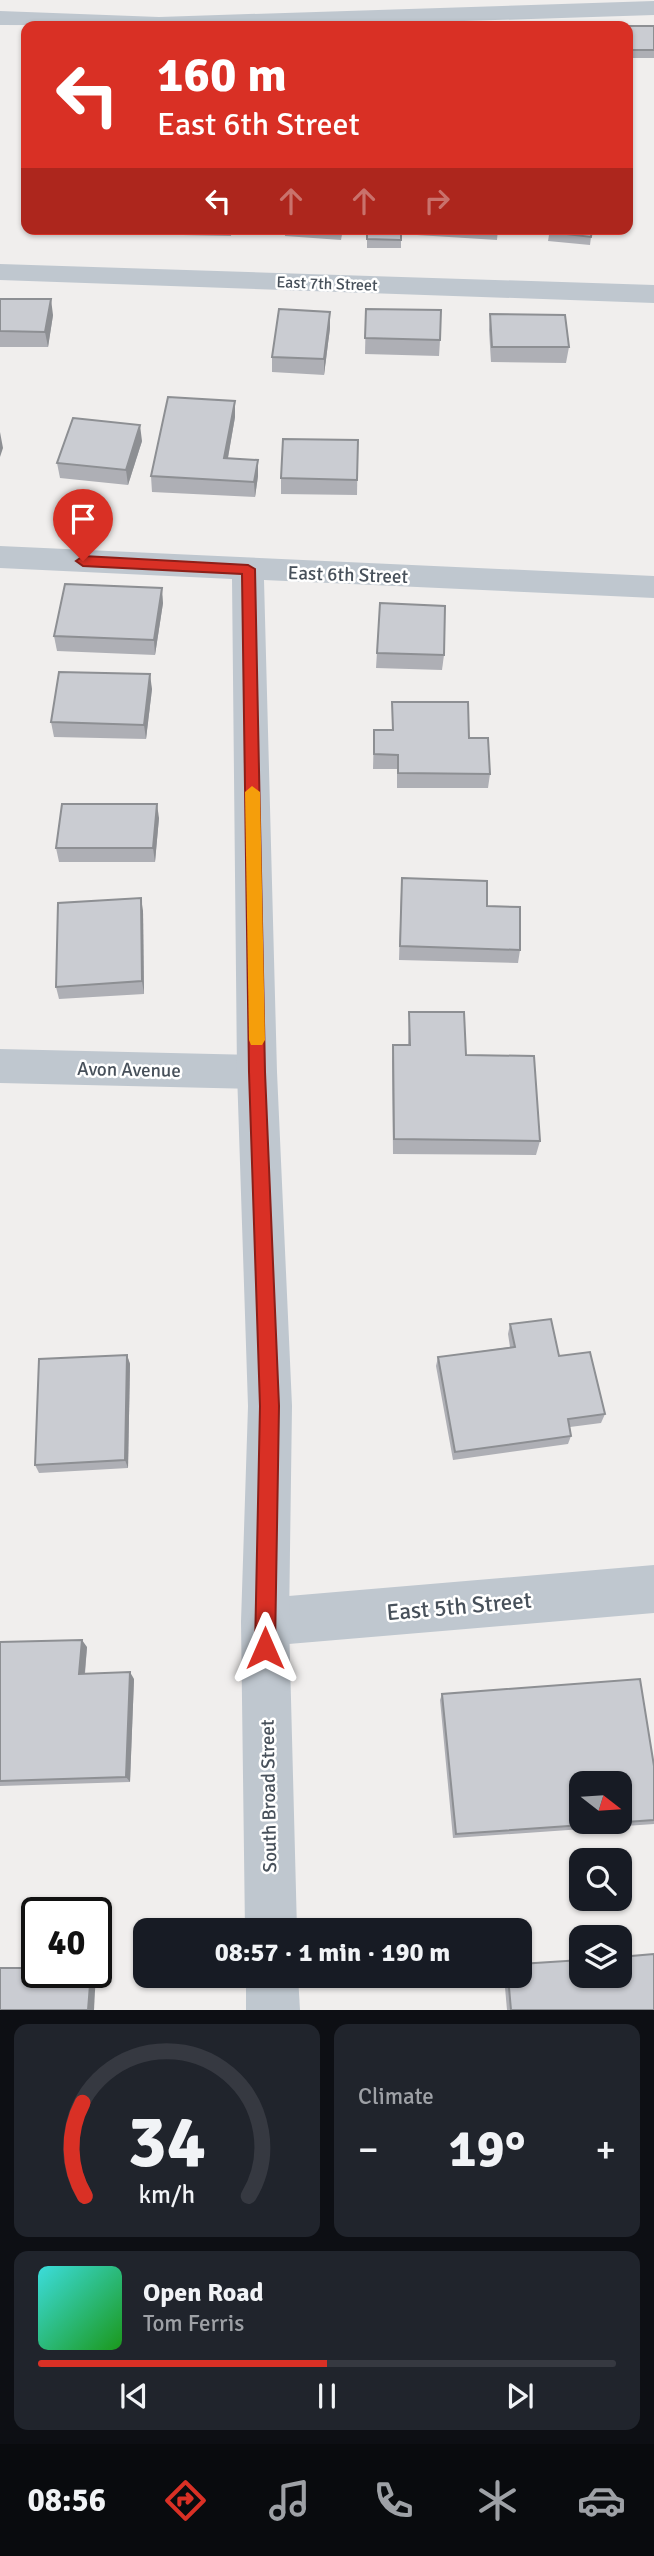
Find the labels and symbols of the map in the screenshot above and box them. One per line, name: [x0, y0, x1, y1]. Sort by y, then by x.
street label: East 7th Street: [276, 272, 378, 296]
pin: [53, 489, 113, 561]
street label: East 6th Street: [287, 561, 409, 589]
street label: Avon Avenue: [77, 1057, 181, 1083]
street label: East 5th Street: [385, 1586, 533, 1627]
position arrow: [228, 1611, 302, 1685]
street label: South Broad Street: [256, 1719, 282, 1873]
north arrow: [569, 1771, 632, 1834]
speed limit sign: 40: [21, 1897, 112, 1988]

